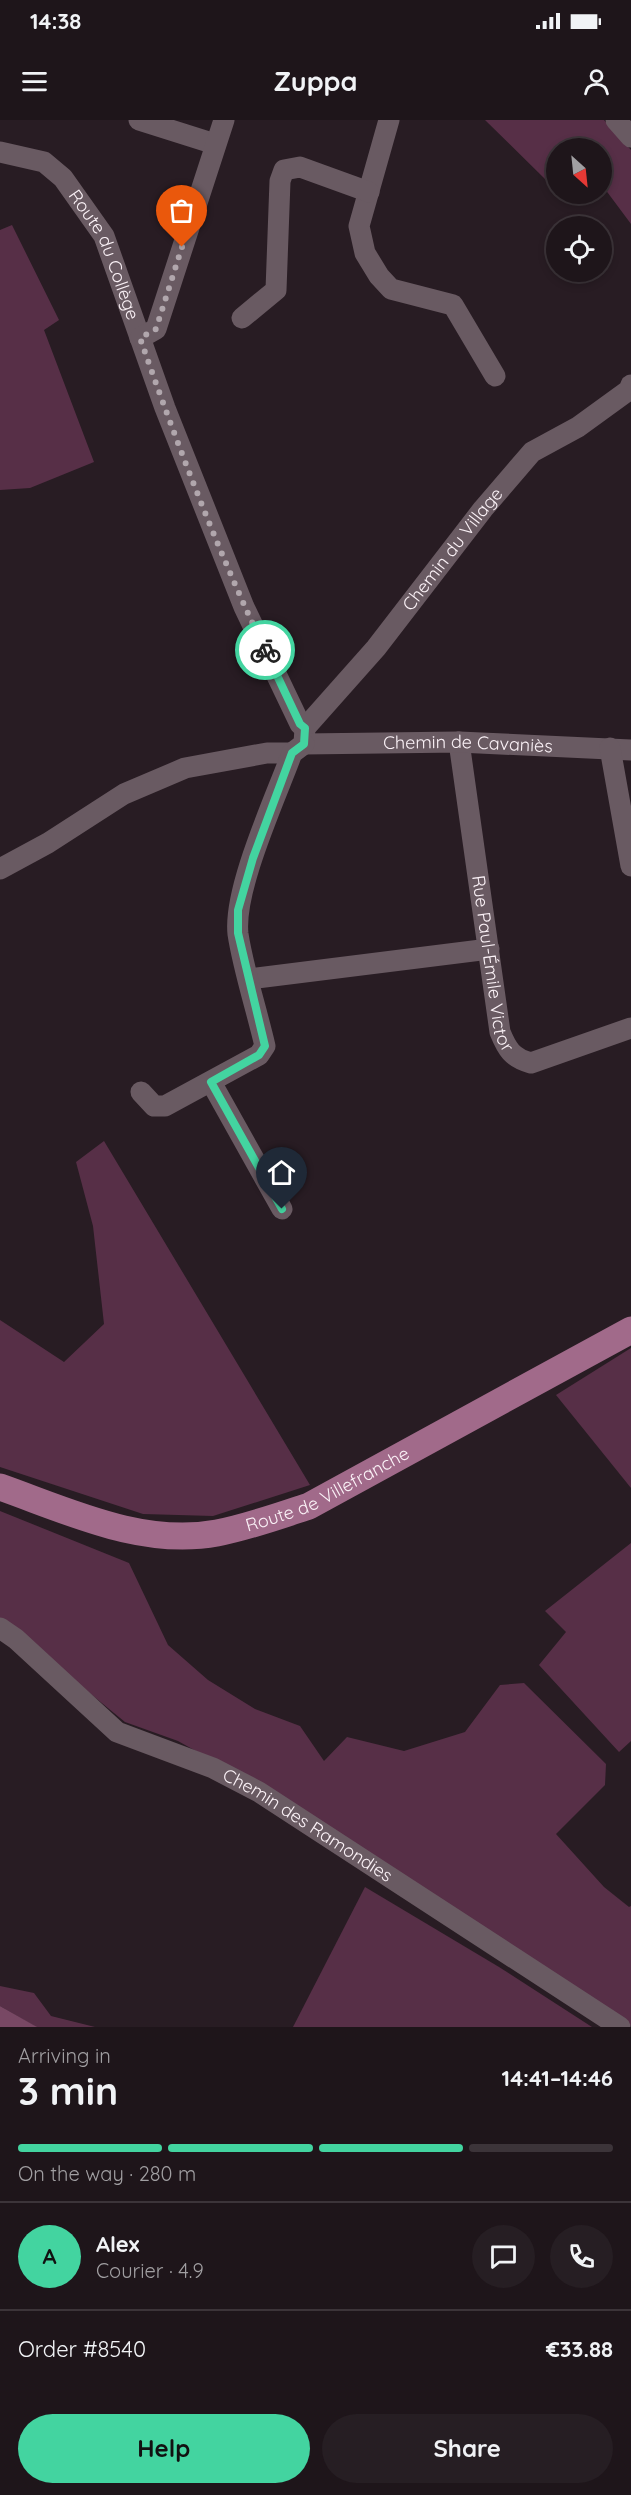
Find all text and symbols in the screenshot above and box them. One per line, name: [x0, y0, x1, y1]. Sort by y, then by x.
text: 14:38: [30, 7, 81, 35]
text: Zuppa: [273, 64, 358, 98]
icon: menu: [18, 65, 51, 98]
icon: person: [580, 65, 613, 98]
north arrow: [546, 138, 612, 204]
map controls: [546, 138, 612, 282]
street label: Route du Collège: [64, 185, 145, 323]
pin: [156, 185, 207, 247]
icon: bag: [165, 194, 198, 227]
button: locate: [546, 216, 612, 282]
street label: Chemin du Village: [397, 482, 507, 615]
courier: [235, 620, 295, 680]
icon: bike: [249, 634, 282, 667]
street label: Chemin de Cavaniès: [383, 730, 553, 757]
street label: Rue Paul-Émile Victor: [467, 874, 519, 1056]
pin: [256, 1147, 307, 1209]
icon: home: [265, 1156, 298, 1189]
street label: Route de Villefranche: [243, 1441, 413, 1537]
street label: Chemin des Ramondies: [219, 1763, 397, 1887]
text: Arriving in: [18, 2043, 111, 2068]
text: 14:41–14:46: [502, 2064, 613, 2092]
text: 3 min: [18, 2066, 118, 2115]
text: On the way · 280 m: [18, 2161, 196, 2186]
button: chat: [472, 2225, 535, 2288]
button: phone: [550, 2225, 613, 2288]
text: Alex: [96, 2230, 139, 2258]
text: A: [42, 2242, 57, 2270]
text: Courier · 4.9: [96, 2258, 204, 2283]
text: Order #8540: [18, 2335, 146, 2363]
text: €33.88: [546, 2335, 613, 2363]
button: Help: [18, 2414, 310, 2483]
button: Share: [322, 2414, 613, 2483]

